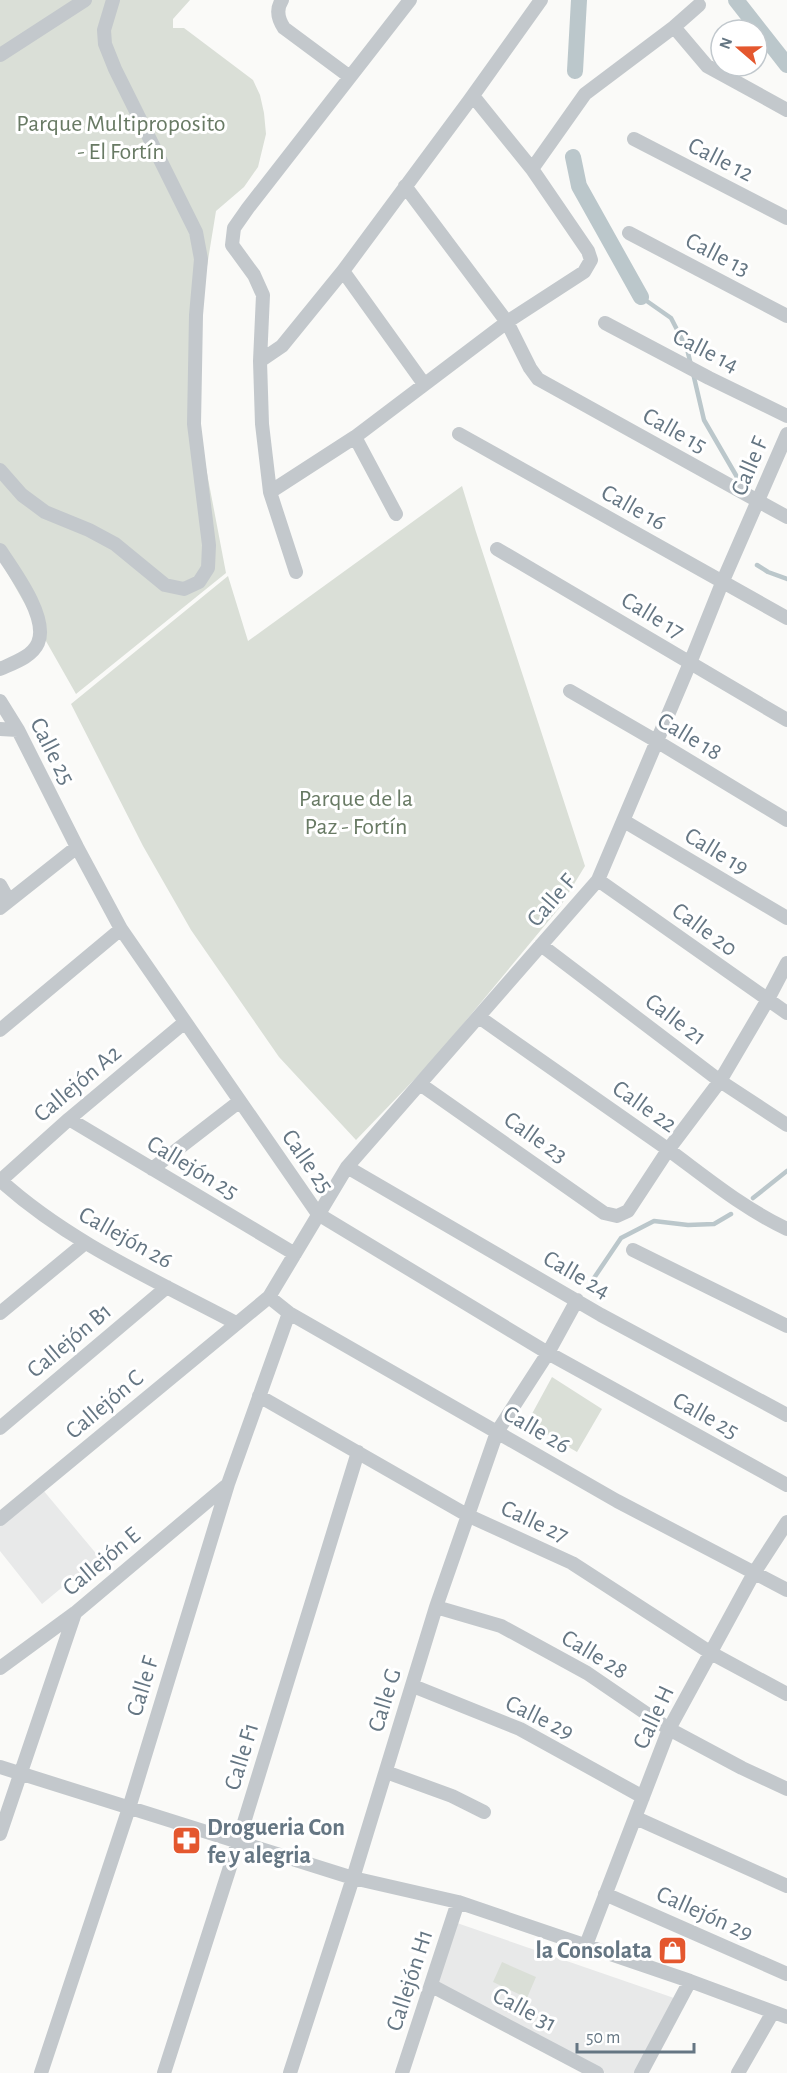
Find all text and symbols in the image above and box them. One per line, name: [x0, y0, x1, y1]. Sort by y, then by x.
north arrow: [709, 18, 769, 78]
text: N: [716, 35, 735, 51]
park label: Parque Multiproposito - El Fortín: [16, 112, 226, 164]
street label: Calle 12: [684, 133, 757, 186]
street label: Calle 13: [682, 229, 754, 281]
street label: Calle 14: [669, 324, 742, 378]
street label: Calle 15: [639, 404, 710, 458]
street label: Calle F: [727, 433, 773, 499]
street label: Calle 16: [597, 480, 670, 535]
street label: Calle 17: [617, 588, 688, 644]
street label: Calle 18: [653, 709, 726, 765]
street label: Calle 25: [25, 714, 79, 789]
park label: Parque de la Paz - Fortín: [299, 787, 413, 839]
street label: Calle 19: [680, 824, 753, 880]
street label: Calle F: [523, 869, 581, 932]
street label: Calle 20: [667, 898, 741, 961]
street label: Calle 21: [640, 989, 710, 1050]
street label: Callejón A2: [30, 1041, 126, 1127]
street label: Calle 22: [608, 1076, 681, 1137]
street label: Calle 23: [499, 1108, 571, 1168]
street label: Calle 25: [277, 1125, 337, 1198]
street label: Callejón 25: [143, 1131, 242, 1204]
street label: Callejón 26: [75, 1202, 176, 1273]
street label: Calle 24: [539, 1246, 614, 1303]
street label: Callejón B1: [23, 1299, 116, 1383]
street label: Callejón C: [61, 1366, 148, 1444]
street label: Calle 25: [668, 1388, 743, 1444]
street label: Calle 26: [499, 1401, 574, 1458]
street label: Calle 27: [497, 1496, 572, 1548]
street label: Callejón E: [59, 1523, 145, 1601]
street label: Calle 28: [557, 1626, 632, 1684]
street label: Calle F: [123, 1653, 163, 1719]
street label: Calle G: [364, 1666, 406, 1735]
street label: Calle H: [629, 1682, 679, 1753]
street label: Calle 29: [502, 1691, 577, 1745]
street label: Calle F1: [220, 1720, 264, 1793]
place label: Drogueria Con fe y alegria: [207, 1816, 345, 1868]
pharmacy icon: Drogueria Con fe y alegria: [170, 1825, 202, 1857]
street label: Callejón 29: [653, 1882, 756, 1946]
street label: Callejón H1: [382, 1926, 438, 2034]
shop icon: la Consolata: [657, 1934, 689, 1966]
place label: la Consolata: [536, 1939, 652, 1963]
street label: Calle 31: [489, 1983, 560, 2037]
scale bar: [577, 2016, 694, 2054]
text: 50 m: [586, 2029, 620, 2047]

